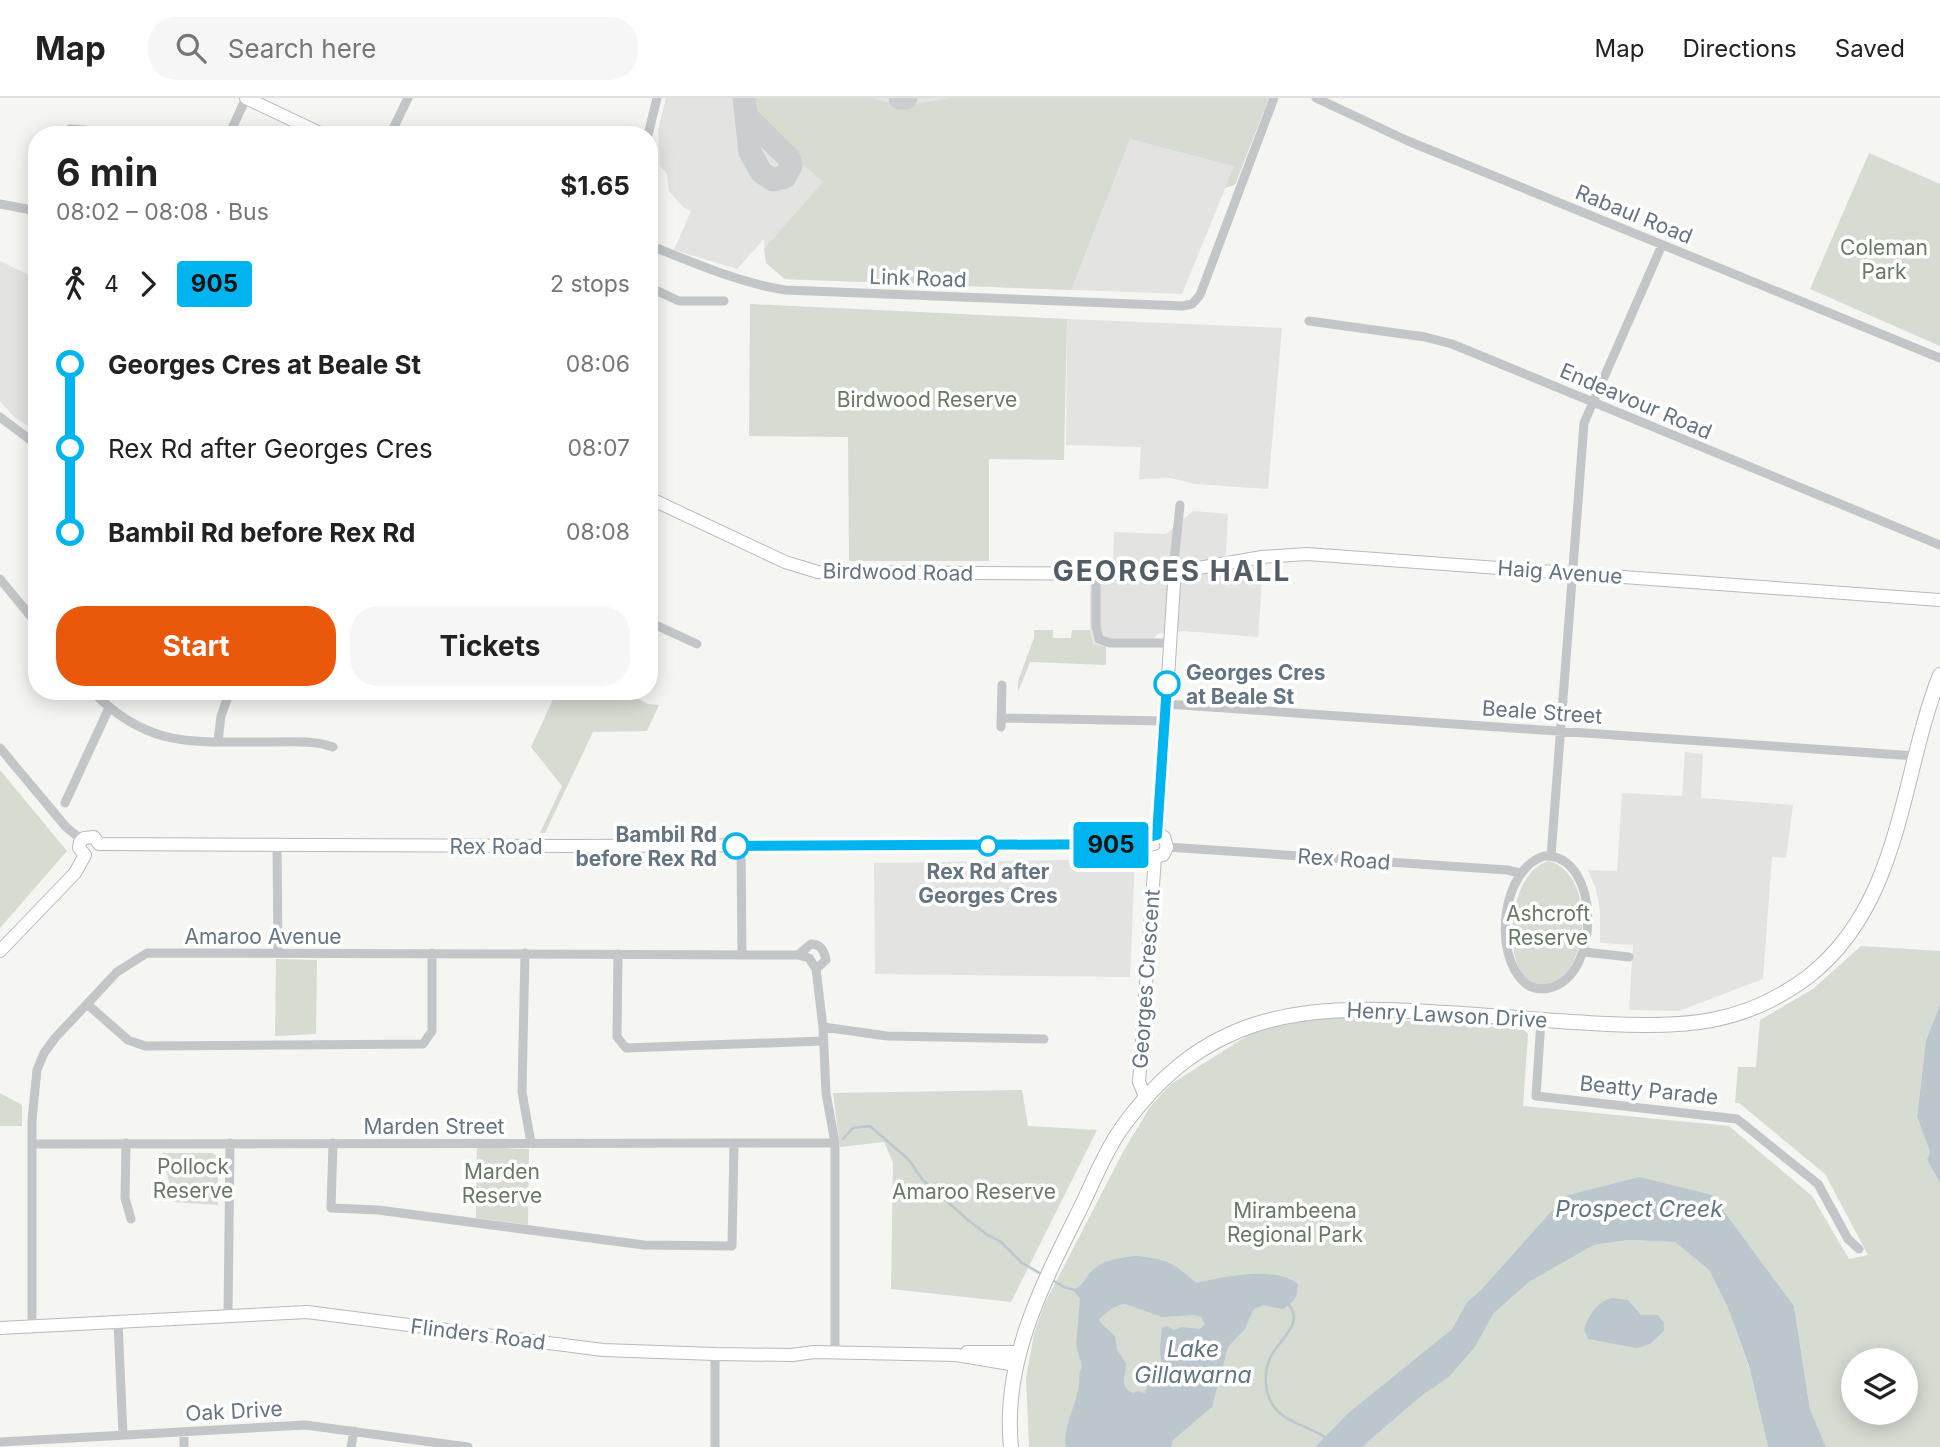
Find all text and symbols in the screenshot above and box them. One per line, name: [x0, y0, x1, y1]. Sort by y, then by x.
search box: [148, 17, 638, 80]
text: Map: [35, 28, 106, 68]
icon: search: [172, 29, 210, 67]
text: Search here: [228, 33, 376, 64]
text: Map: [1595, 34, 1644, 63]
text: Directions: [1682, 34, 1797, 63]
text: Saved: [1835, 34, 1905, 63]
text: 6 min: [56, 149, 158, 195]
text: $1.65: [560, 170, 630, 201]
street label: Rabaul Road: [1572, 179, 1696, 249]
text: 08:02 – 08:08 · Bus: [56, 198, 269, 226]
park label: Coleman Park: [1840, 235, 1928, 284]
street label: Link Road: [869, 264, 967, 292]
icon: walk: [56, 265, 94, 303]
icon: forward: [129, 265, 167, 303]
text: 905: [191, 269, 238, 298]
text: 4: [104, 270, 119, 298]
text: 2 stops: [550, 270, 630, 298]
text: Georges Cres at Beale St: [108, 349, 421, 380]
text: 08:06: [566, 350, 630, 378]
street label: Endeavour Road: [1556, 358, 1716, 444]
park label: Birdwood Reserve: [837, 387, 1017, 412]
text: Rex Rd after Georges Cres: [108, 433, 433, 464]
text: 08:07: [568, 434, 630, 462]
text: Bambil Rd before Rex Rd: [108, 517, 415, 548]
text: 08:08: [566, 518, 630, 546]
district label: GEORGES HALL: [1053, 554, 1291, 588]
street label: Haig Avenue: [1497, 555, 1623, 589]
street label: Birdwood Road: [822, 558, 974, 586]
button: Start: [56, 606, 336, 686]
button: Tickets: [350, 606, 630, 686]
place label: Georges Cres at Beale St: [1186, 660, 1326, 709]
marker: Georges Cres at Beale St: [1154, 671, 1180, 697]
street label: Beale Street: [1481, 695, 1603, 729]
place label: Bambil Rd before Rex Rd: [575, 822, 717, 871]
line badge: 905: [1071, 822, 1151, 868]
text: 905: [1087, 830, 1135, 859]
marker: Bambil Rd before Rex Rd: [723, 833, 749, 859]
street label: Rex Road: [449, 834, 543, 859]
marker: Rex Rd after Georges Cres: [978, 836, 998, 856]
street label: Rex Road: [1297, 843, 1391, 875]
place label: Rex Rd after Georges Cres: [918, 859, 1058, 908]
street label: Georges Crescent: [1127, 888, 1165, 1070]
park label: Ashcroft Reserve: [1506, 901, 1590, 950]
street label: Amaroo Avenue: [184, 924, 342, 949]
street label: Henry Lawson Drive: [1346, 997, 1548, 1033]
street label: Beatty Parade: [1578, 1070, 1720, 1110]
street label: Marden Street: [364, 1114, 505, 1139]
park label: Pollock Reserve: [153, 1154, 233, 1203]
park label: Marden Reserve: [462, 1159, 542, 1208]
park label: Amaroo Reserve: [892, 1179, 1056, 1204]
water label: Prospect Creek: [1555, 1195, 1723, 1223]
park label: Mirambeena Regional Park: [1227, 1198, 1364, 1247]
street label: Flinders Road: [409, 1313, 547, 1355]
water label: Lake Gillawarna: [1134, 1335, 1252, 1389]
map controls: [1841, 1348, 1918, 1425]
button: layers: [1841, 1348, 1918, 1425]
street label: Oak Drive: [185, 1396, 283, 1426]

